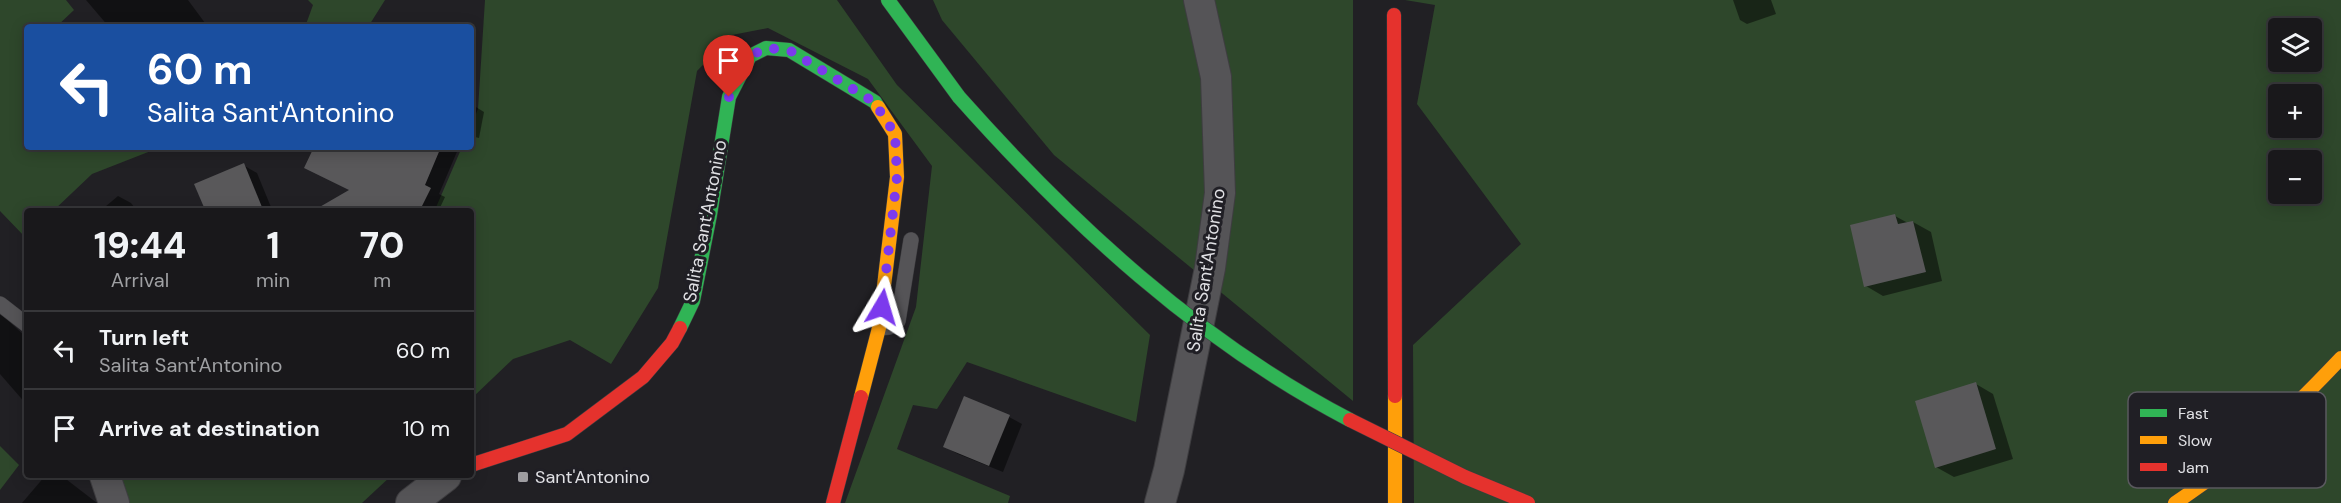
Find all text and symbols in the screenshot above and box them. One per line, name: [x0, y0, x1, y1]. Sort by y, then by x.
map controls: [2268, 18, 2322, 204]
button: layers: [2268, 18, 2322, 72]
pin: [703, 35, 754, 97]
text: 60 m: [147, 42, 253, 97]
icon: arrive: [712, 44, 745, 77]
icon: left: [48, 48, 126, 126]
button: +: [2268, 84, 2322, 138]
text: Salita Sant'Antonino: [147, 95, 395, 130]
street label: Salita Sant'Antonino: [677, 138, 733, 304]
button: −: [2268, 150, 2322, 204]
street label: Salita Sant'Antonino: [1181, 187, 1231, 353]
text: 19:44: [94, 222, 186, 269]
text: 1: [266, 222, 280, 269]
text: 70: [360, 222, 404, 269]
text: Arrival: [111, 267, 169, 293]
text: min: [256, 267, 290, 293]
text: m: [373, 267, 391, 293]
position arrow: [850, 275, 914, 339]
text: Turn left: [99, 323, 189, 352]
icon: left: [48, 334, 81, 367]
text: 60 m: [396, 336, 450, 365]
text: Salita Sant'Antonino: [99, 352, 282, 378]
legend: [2128, 392, 2326, 488]
text: Fast: [2178, 403, 2209, 424]
icon: arrive: [48, 412, 81, 445]
text: Arrive at destination: [99, 414, 320, 443]
text: 10 m: [403, 414, 450, 443]
text: Slow: [2178, 430, 2212, 451]
text: Jam: [2178, 457, 2209, 478]
place label: Sant'Antonino: [535, 465, 650, 489]
marker: Sant'Antonino: [516, 470, 530, 484]

